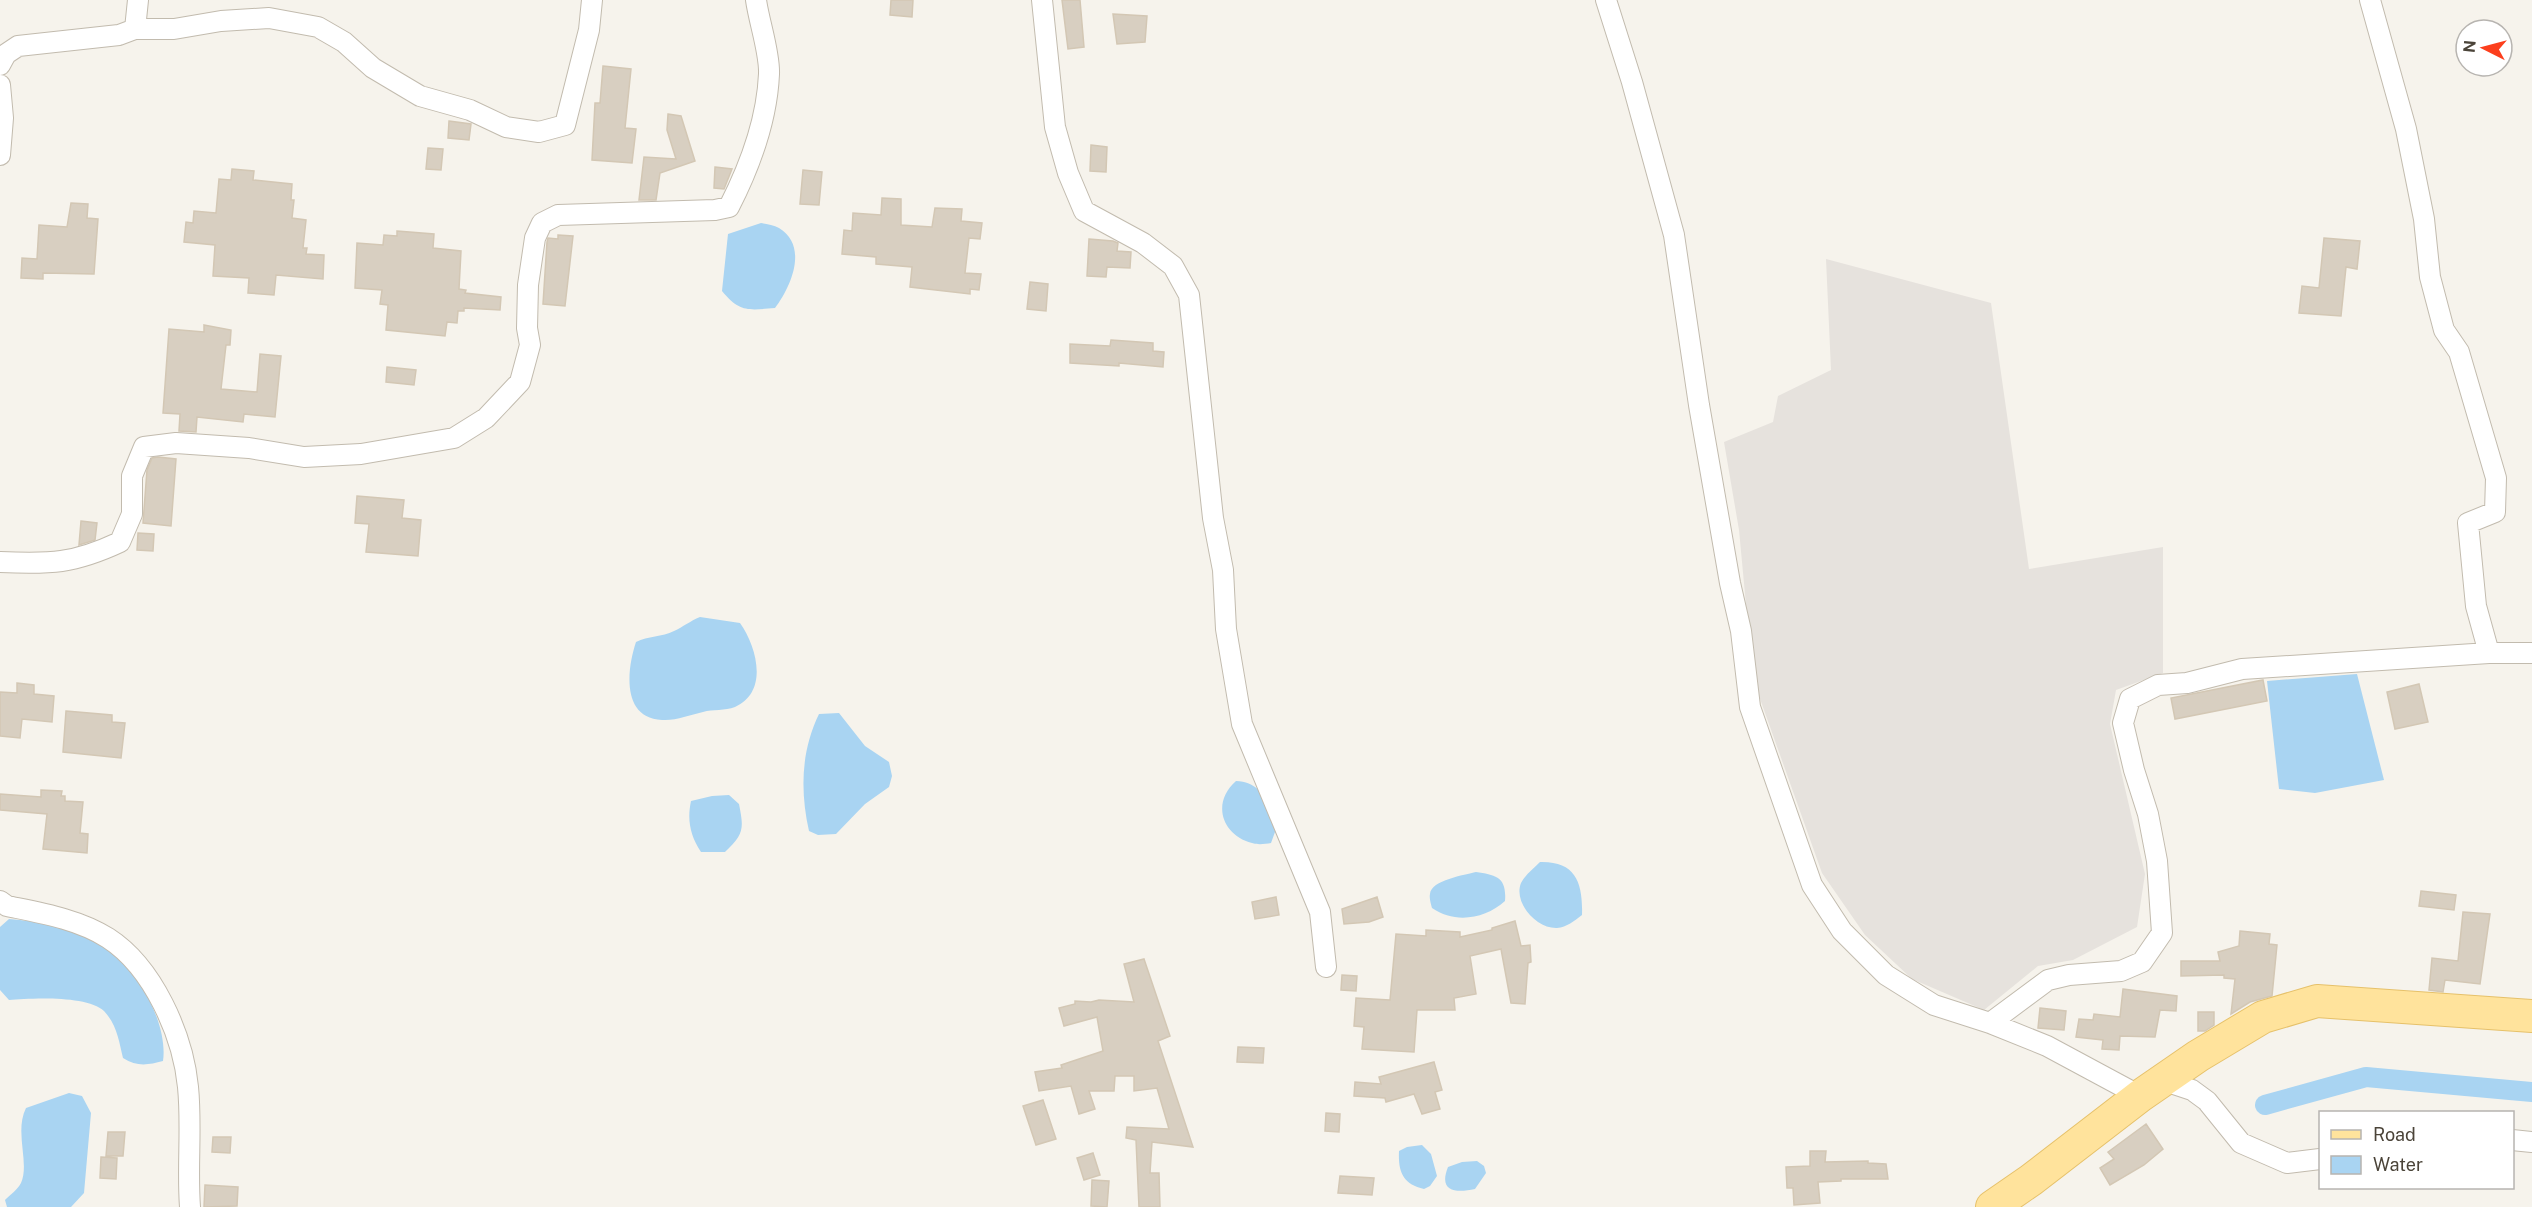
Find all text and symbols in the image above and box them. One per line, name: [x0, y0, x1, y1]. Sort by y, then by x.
north arrow: [2454, 18, 2514, 78]
text: N: [2459, 39, 2480, 54]
legend: [2319, 1111, 2514, 1189]
text: Road: [2373, 1124, 2416, 1145]
text: Water: [2373, 1154, 2423, 1175]

